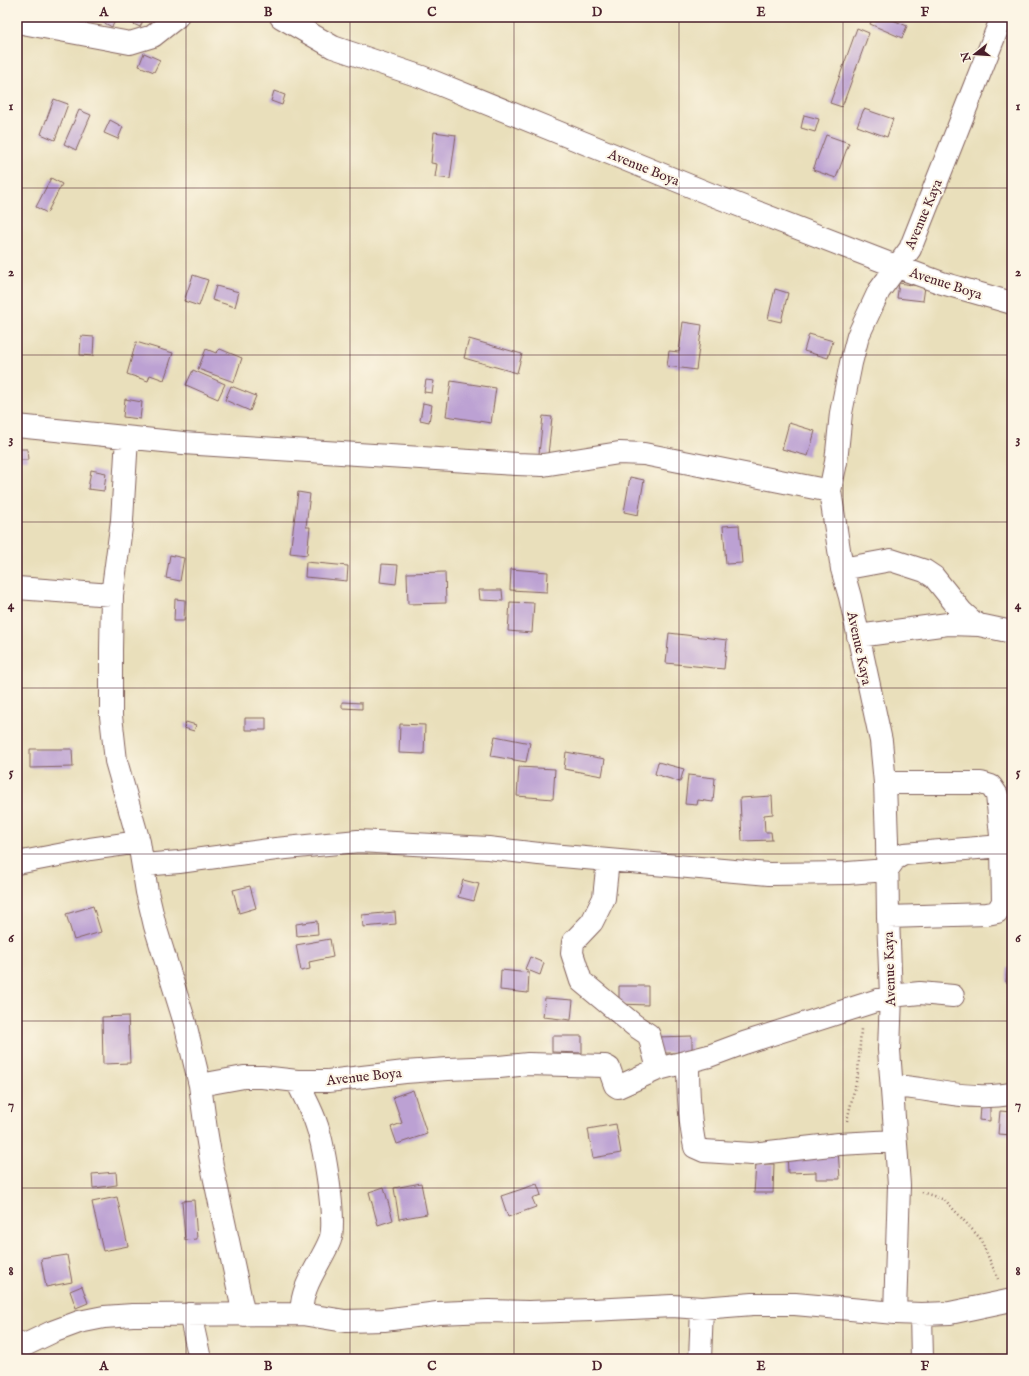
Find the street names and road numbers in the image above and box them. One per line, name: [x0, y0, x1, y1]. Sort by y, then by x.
street label: Avenue Boya: [604, 145, 683, 191]
street label: Avenue Kaya: [901, 176, 947, 253]
street label: Avenue Boya: [906, 263, 985, 304]
street label: Avenue Kaya: [842, 609, 876, 688]
street label: Avenue Kaya: [880, 930, 900, 1008]
street label: Avenue Boya: [325, 1064, 403, 1090]

